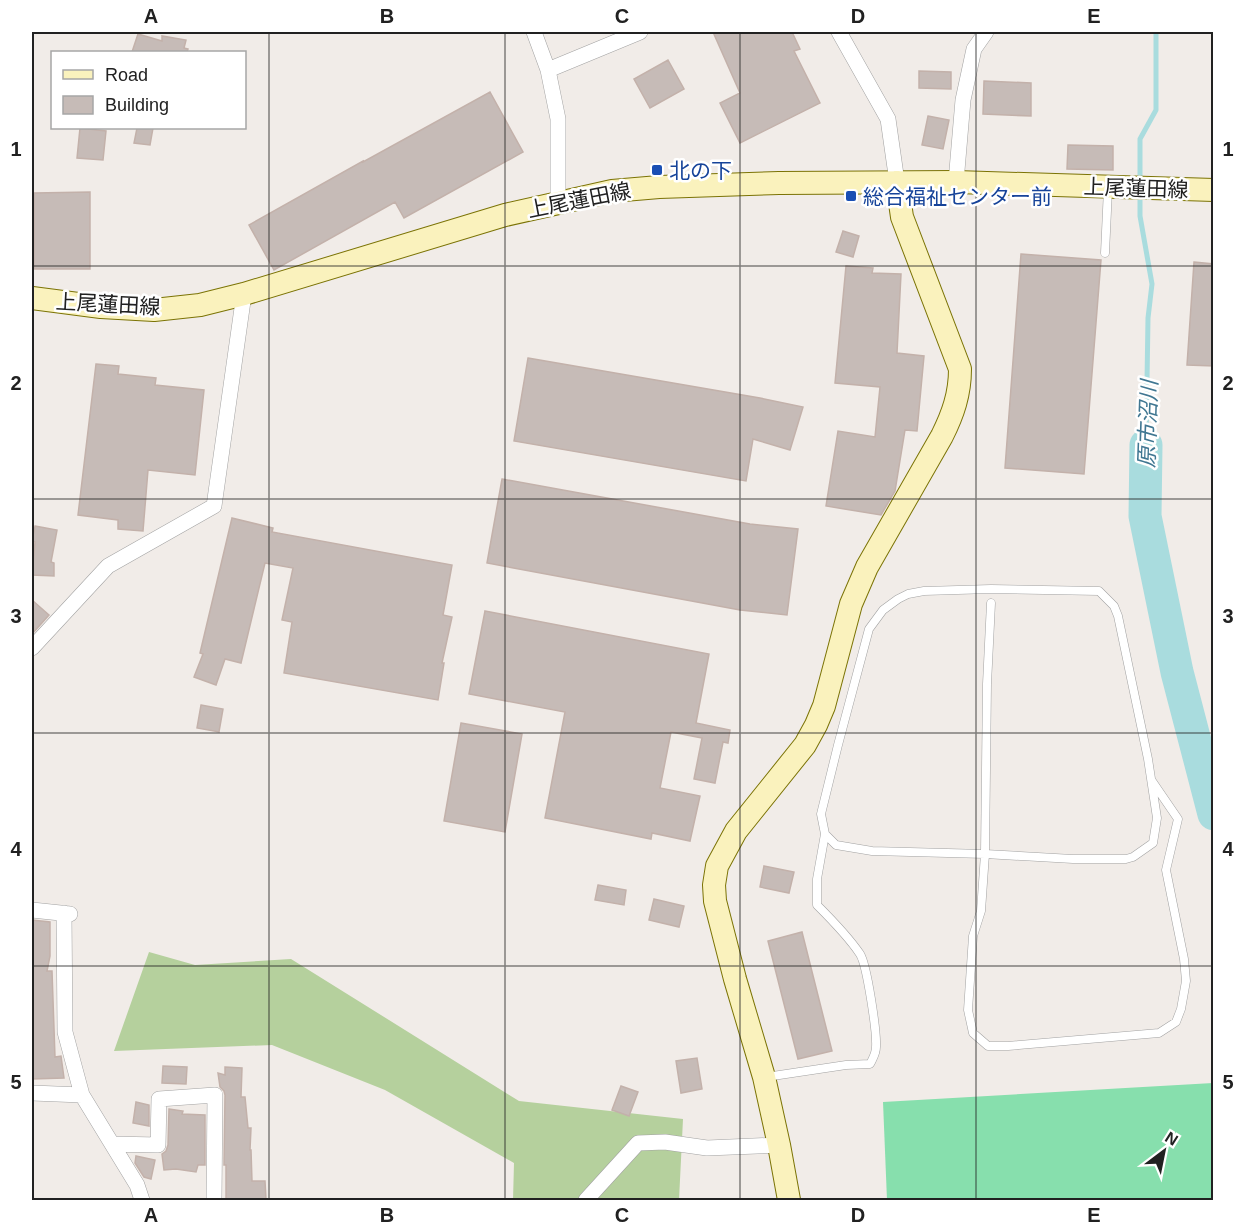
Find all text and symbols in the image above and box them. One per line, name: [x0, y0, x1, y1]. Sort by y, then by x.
text: A: [144, 5, 158, 27]
text: B: [380, 5, 394, 27]
text: C: [615, 5, 629, 27]
text: D: [851, 5, 865, 27]
text: E: [1087, 5, 1101, 27]
legend: [51, 51, 246, 129]
text: Road: [105, 65, 148, 85]
text: Building: [105, 95, 169, 115]
text: 1: [10, 138, 22, 160]
text: 1: [1222, 138, 1234, 160]
place label: 北の下: [669, 159, 732, 182]
marker: 北の下: [650, 163, 664, 177]
street label: 上尾蓮田線: [1083, 175, 1189, 201]
street label: 上尾蓮田線: [525, 179, 633, 221]
place label: 総合福祉センター前: [863, 185, 1052, 208]
marker: 総合福祉センター前: [844, 189, 858, 203]
street label: 上尾蓮田線: [55, 290, 161, 318]
text: 2: [10, 372, 22, 394]
text: 2: [1222, 372, 1234, 394]
water label: 原市沼川: [1134, 378, 1162, 468]
text: 3: [10, 605, 22, 627]
text: 3: [1222, 605, 1234, 627]
text: 4: [10, 838, 22, 860]
text: 4: [1222, 838, 1234, 860]
text: 5: [10, 1071, 22, 1093]
text: 5: [1222, 1071, 1234, 1093]
north arrow: [1134, 1121, 1194, 1181]
text: N: [1162, 1128, 1181, 1149]
text: A: [144, 1204, 158, 1226]
text: B: [380, 1204, 394, 1226]
text: C: [615, 1204, 629, 1226]
text: D: [851, 1204, 865, 1226]
text: E: [1087, 1204, 1101, 1226]

